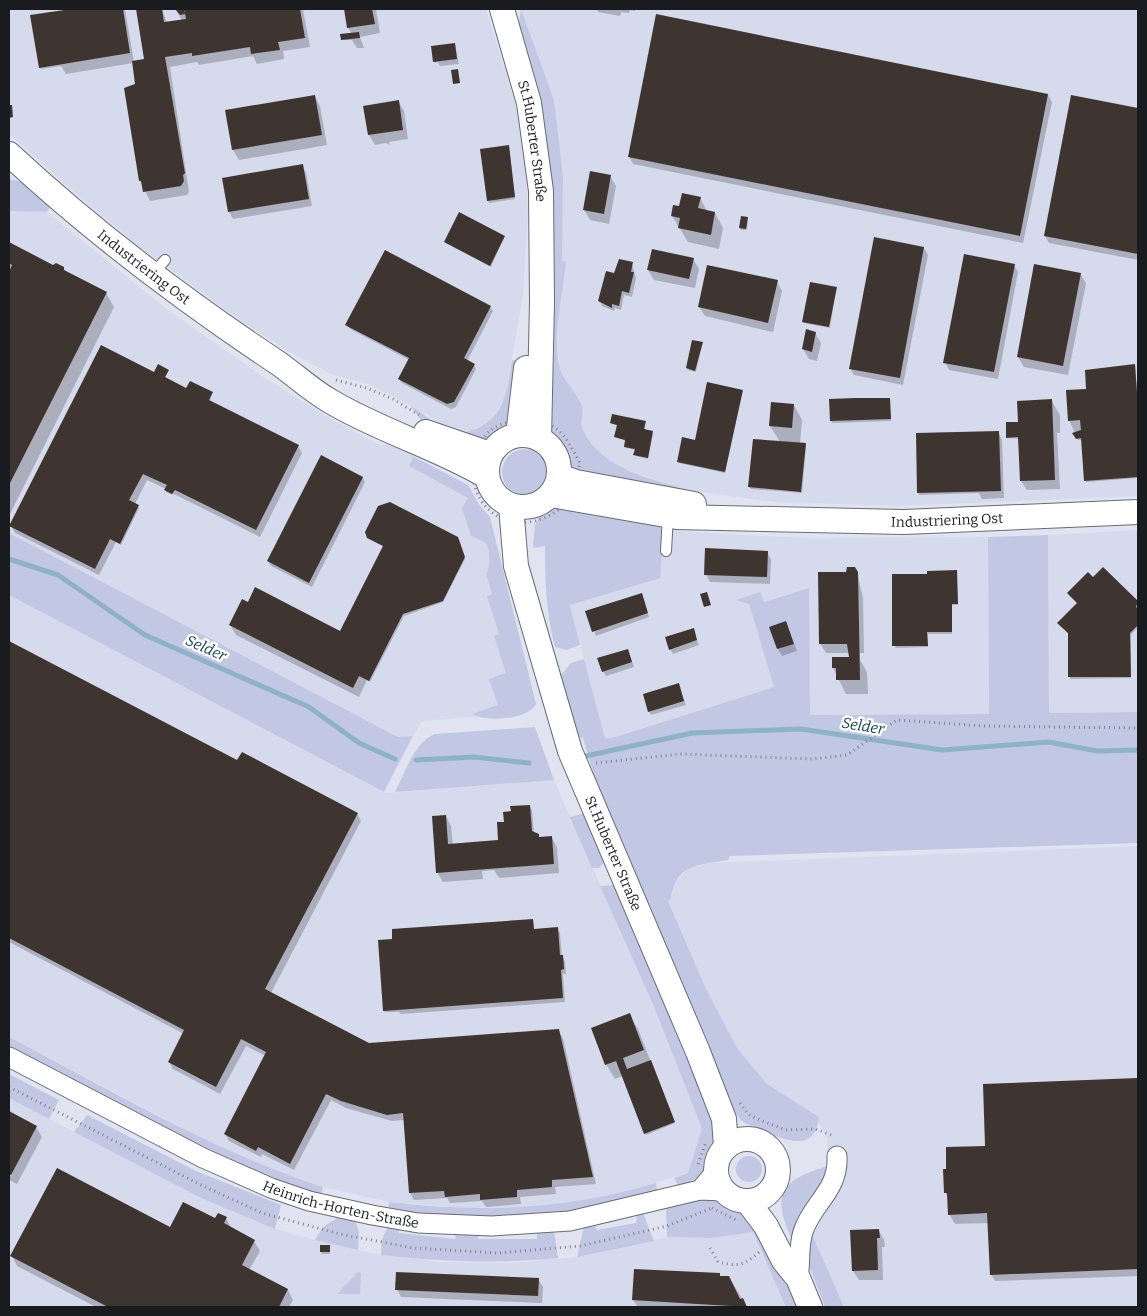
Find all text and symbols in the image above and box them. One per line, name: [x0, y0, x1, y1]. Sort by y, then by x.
street label: St.Huberter Straße: [514, 78, 550, 202]
street label: Industriering Ost: [94, 226, 194, 308]
street label: Industriering Ost: [891, 509, 1003, 531]
water label: Selder: [183, 631, 230, 665]
water label: Selder: [841, 714, 886, 738]
street label: St.Huberter Straße: [582, 793, 645, 913]
street label: Heinrich-Horten-Straße: [260, 1177, 420, 1232]

